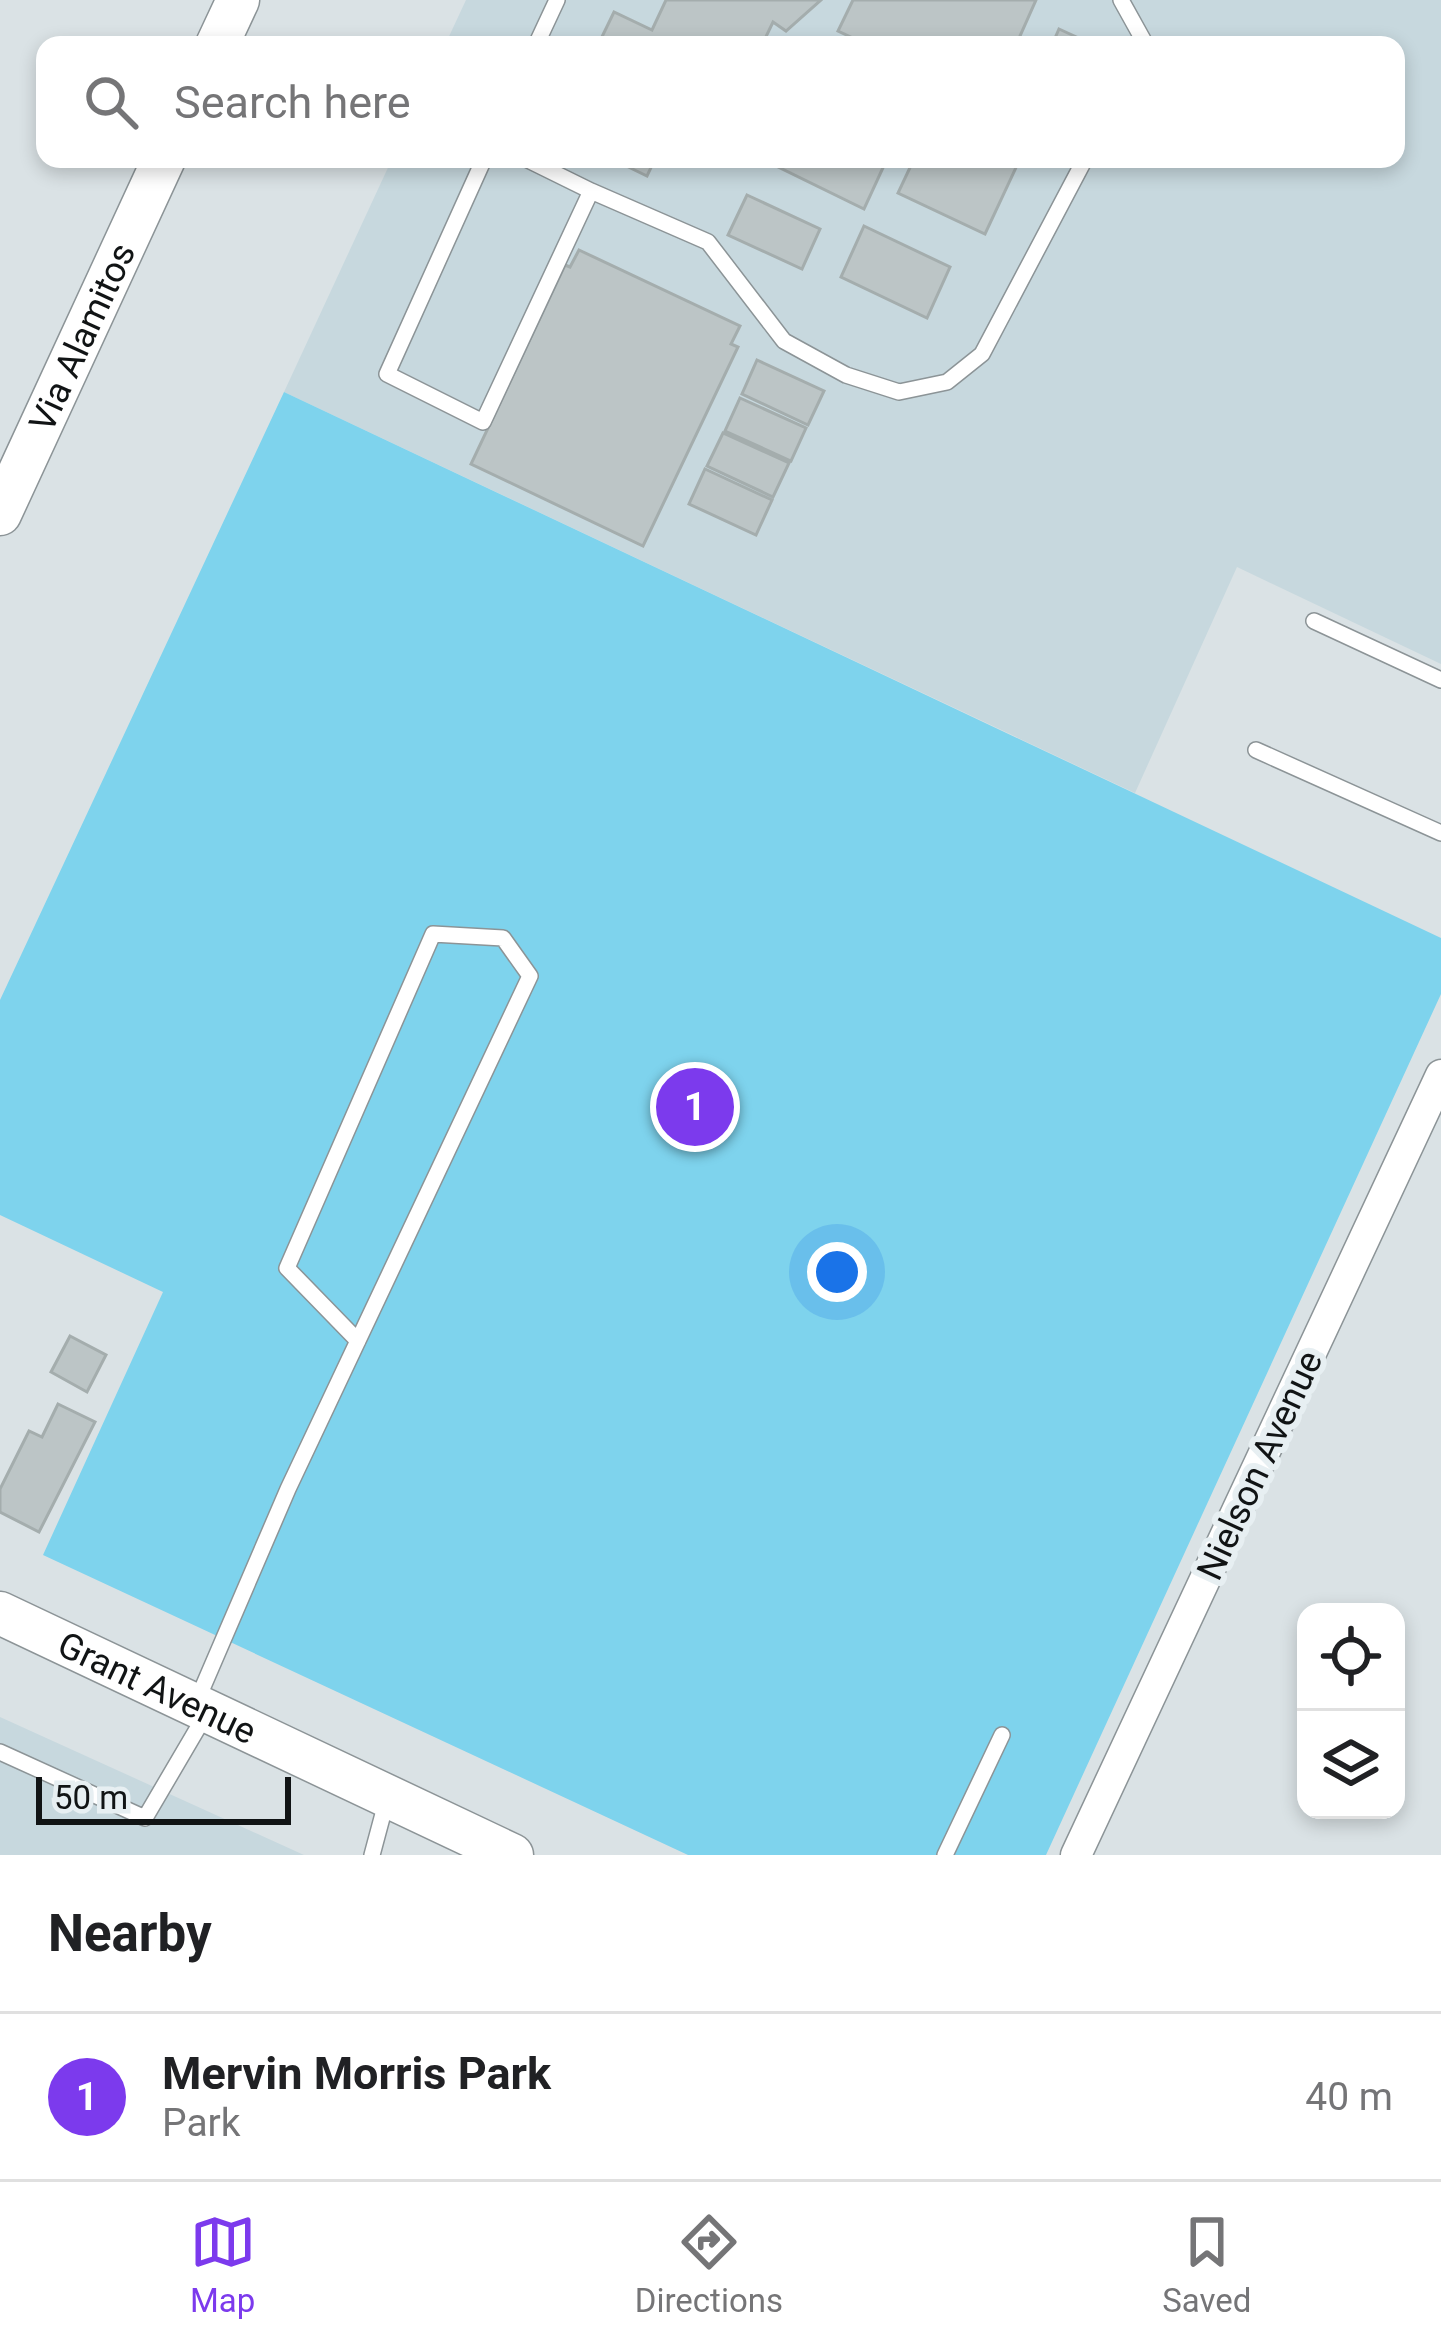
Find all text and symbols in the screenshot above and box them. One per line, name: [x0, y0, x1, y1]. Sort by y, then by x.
search box: [36, 36, 1405, 168]
icon: search: [78, 69, 144, 135]
text: Search here: [174, 76, 411, 129]
street label: Via Alamitos: [21, 236, 144, 438]
pin: 1: [656, 1062, 734, 1152]
your location: [807, 1242, 867, 1302]
street label: Nielson Avenue: [1188, 1344, 1331, 1587]
map controls: [1297, 1603, 1405, 1819]
button: locate: [1297, 1603, 1405, 1711]
street label: Grant Avenue: [51, 1624, 263, 1753]
button: layers: [1297, 1711, 1405, 1819]
scale bar: [36, 1771, 291, 1824]
text: 50 m: [54, 1778, 128, 1817]
text: Nearby: [48, 1904, 212, 1963]
text: Mervin Morris Park: [162, 2047, 551, 2100]
text: 1: [76, 2074, 98, 2120]
text: 40 m: [1305, 2074, 1393, 2120]
text: Park: [162, 2100, 241, 2146]
tab: Map: [190, 2209, 256, 2320]
tab: Directions: [635, 2209, 783, 2320]
tab: Saved: [1162, 2209, 1251, 2320]

